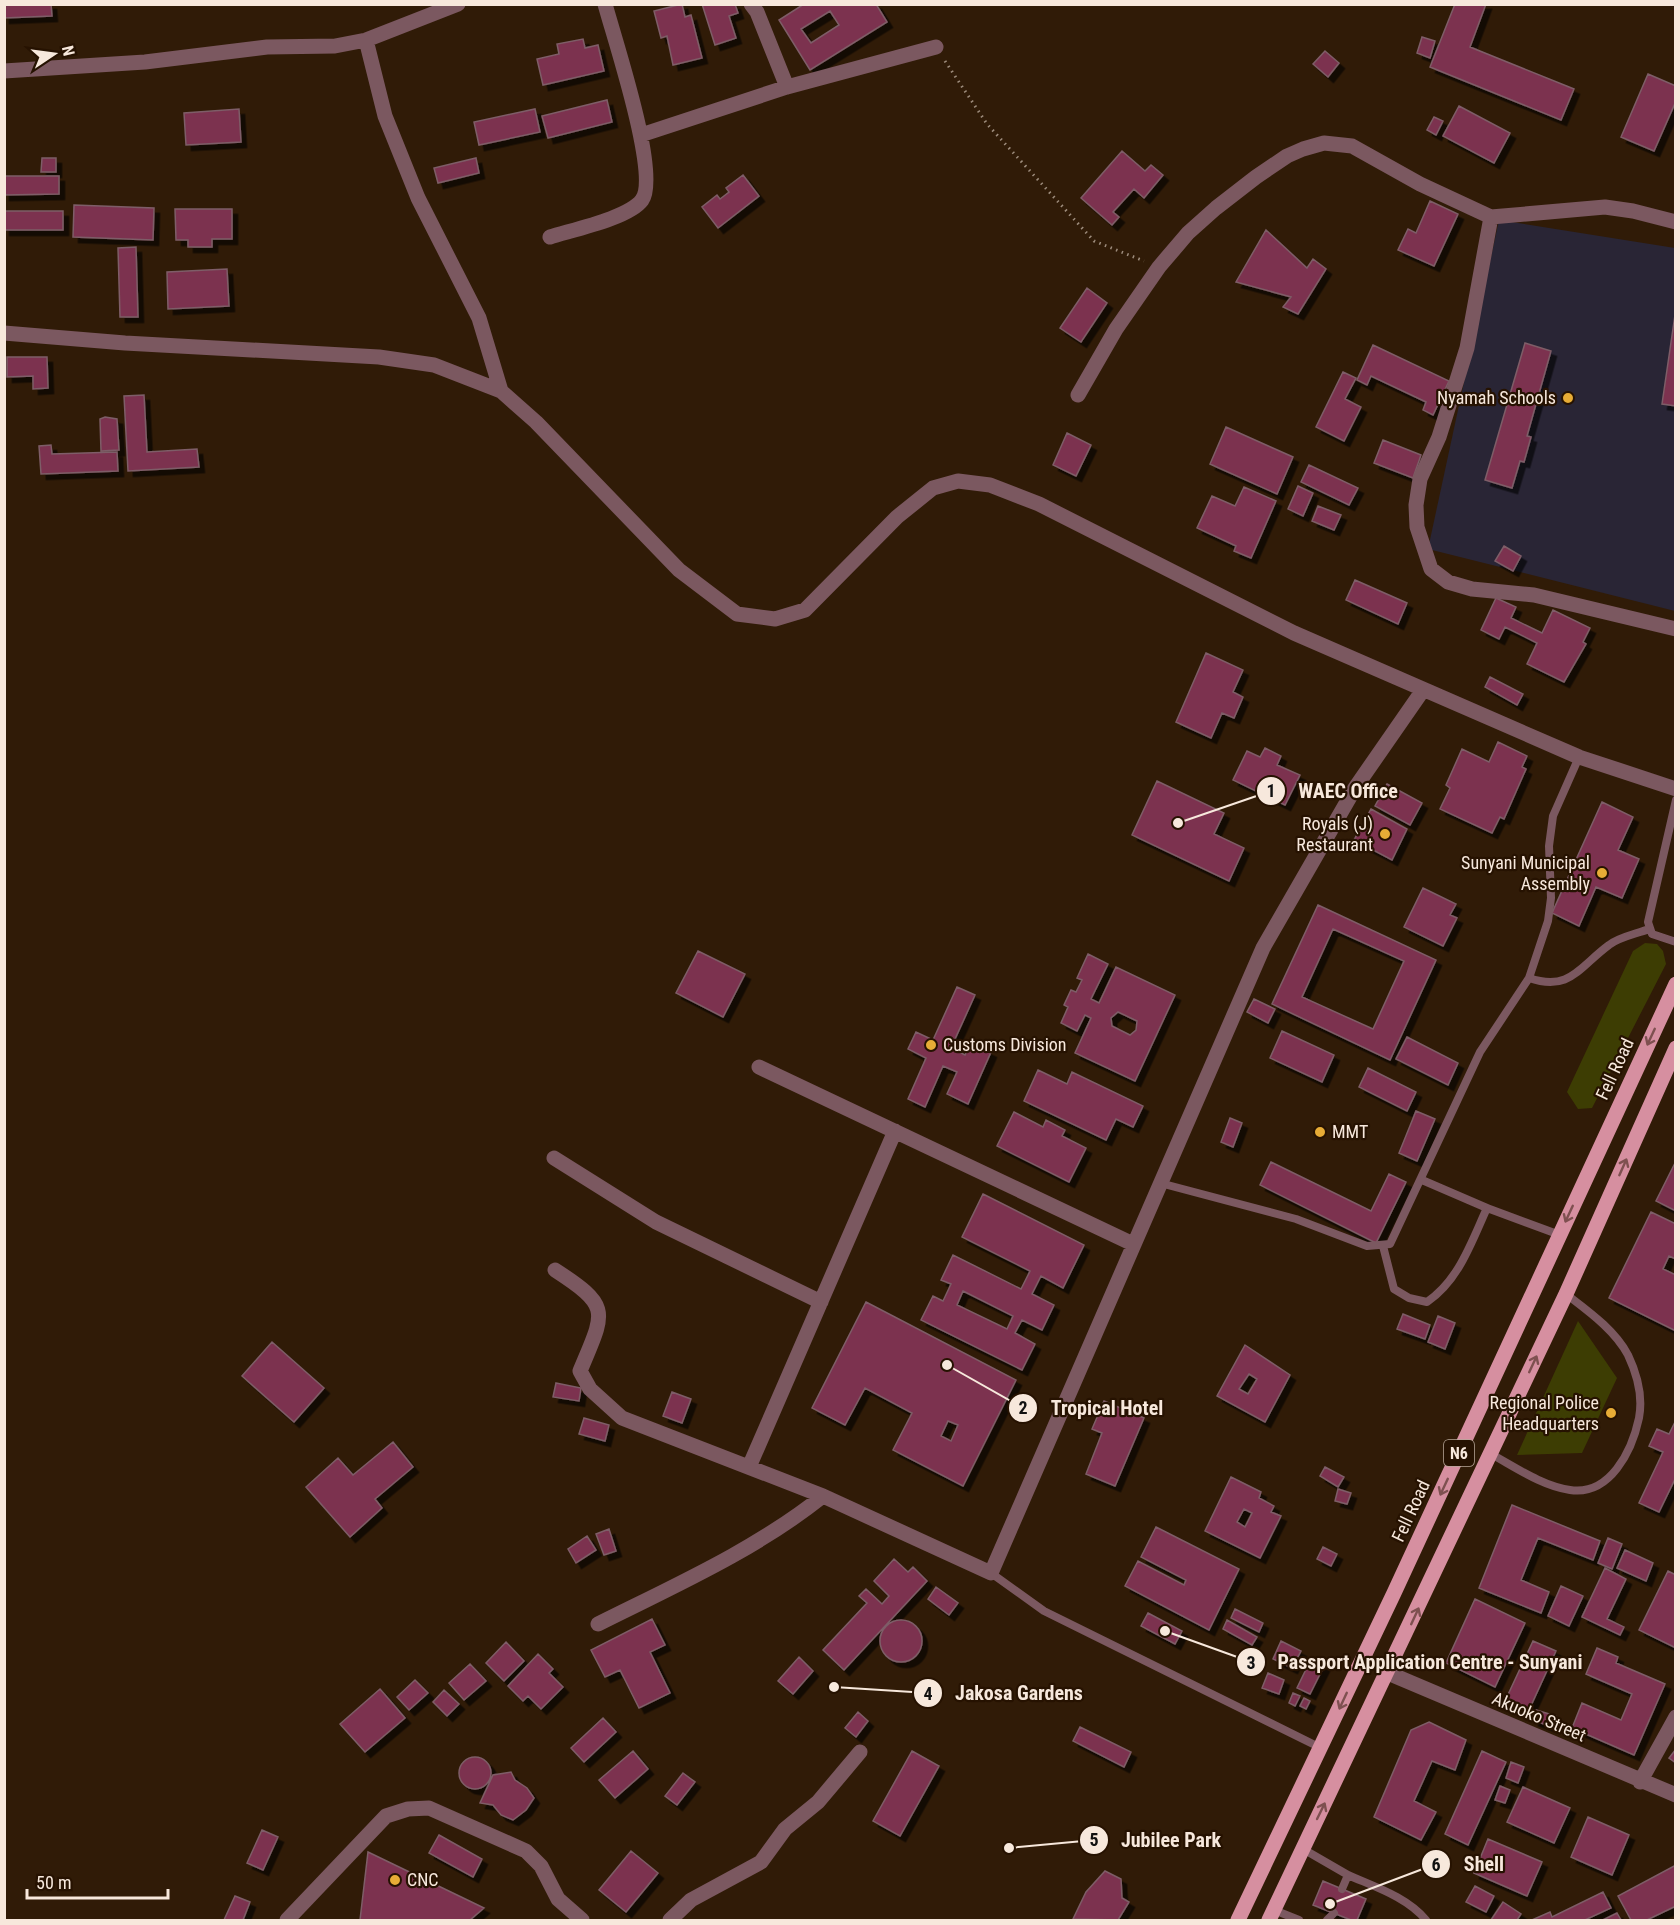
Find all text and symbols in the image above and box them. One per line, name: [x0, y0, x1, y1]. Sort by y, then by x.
north arrow: [24, 24, 84, 84]
text: N: [58, 44, 78, 58]
place label: Nyamah Schools: [1437, 387, 1556, 408]
marker: Nyamah Schools: [1561, 391, 1575, 405]
callout: WAEC Office: [1256, 772, 1410, 810]
text: WAEC Office: [1298, 779, 1398, 803]
text: 1: [1266, 780, 1276, 801]
place label: Royals (J) Restaurant: [1296, 813, 1373, 855]
marker: Royals (J) Restaurant: [1378, 827, 1392, 841]
place label: Sunyani Municipal Assembly: [1461, 852, 1590, 894]
marker: Sunyani Municipal Assembly: [1595, 866, 1609, 880]
one-way arrow: [1644, 1028, 1655, 1046]
place label: Customs Division: [943, 1034, 1067, 1055]
street label: Fell Road: [1591, 1035, 1638, 1103]
marker: Customs Division: [924, 1038, 938, 1052]
place label: MMT: [1332, 1121, 1368, 1142]
marker: MMT: [1313, 1125, 1327, 1139]
one-way arrow: [1617, 1158, 1629, 1176]
one-way arrow: [1563, 1205, 1575, 1223]
one-way arrow: [1528, 1355, 1540, 1373]
callout: Tropical Hotel: [1008, 1389, 1175, 1427]
place label: Regional Police Headquarters: [1489, 1392, 1599, 1434]
text: Tropical Hotel: [1051, 1396, 1163, 1420]
text: 2: [1018, 1397, 1028, 1418]
marker: Regional Police Headquarters: [1604, 1406, 1618, 1420]
road number: N6: [1444, 1440, 1474, 1466]
street label: Fell Road: [1387, 1477, 1434, 1545]
one-way arrow: [1438, 1477, 1449, 1495]
one-way arrow: [1409, 1607, 1421, 1625]
callout: Passport Application Centre - Sunyani: [1236, 1643, 1595, 1681]
text: Passport Application Centre - Sunyani: [1277, 1650, 1583, 1674]
text: 3: [1246, 1652, 1256, 1673]
callout: Jakosa Gardens: [913, 1674, 1095, 1712]
text: Jakosa Gardens: [955, 1681, 1083, 1705]
text: 4: [923, 1683, 933, 1704]
street label: Akuoko Street: [1489, 1687, 1589, 1746]
one-way arrow: [1337, 1692, 1349, 1710]
one-way arrow: [1316, 1802, 1328, 1820]
callout: Jubilee Park: [1079, 1821, 1233, 1859]
text: Jubilee Park: [1121, 1828, 1222, 1852]
text: 5: [1089, 1829, 1099, 1850]
callout: Shell: [1421, 1845, 1516, 1883]
text: Shell: [1464, 1852, 1504, 1876]
text: 6: [1431, 1854, 1441, 1875]
scale bar: [27, 1862, 168, 1900]
place label: CNC: [407, 1869, 439, 1890]
text: 50 m: [36, 1872, 71, 1893]
marker: CNC: [388, 1873, 402, 1887]

